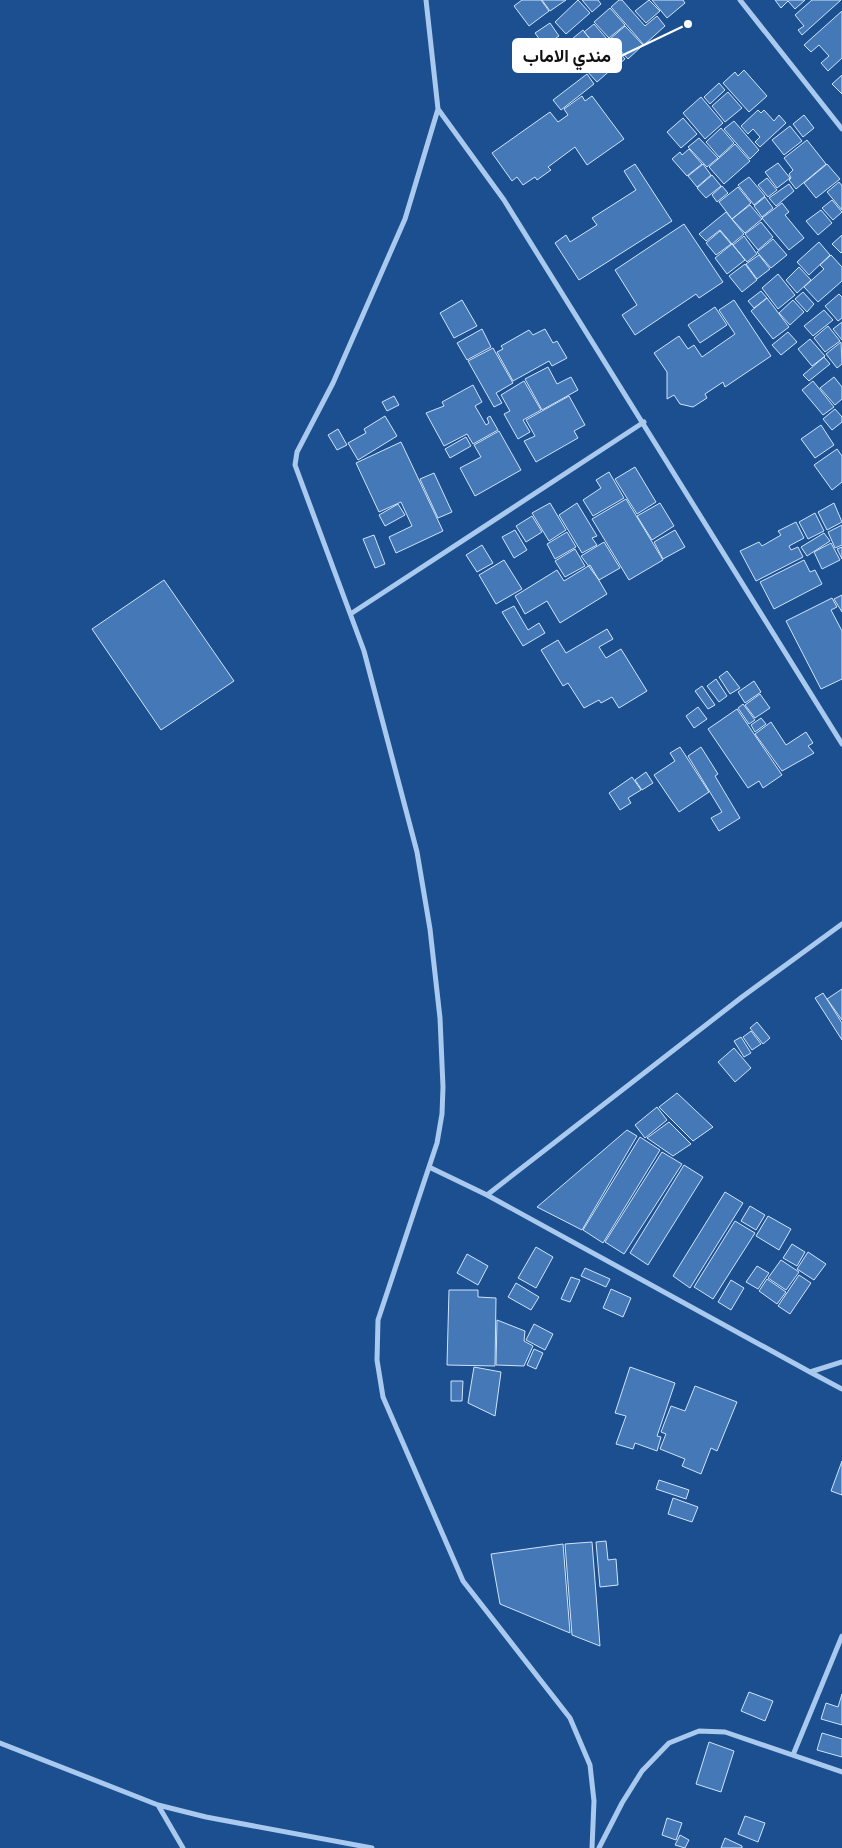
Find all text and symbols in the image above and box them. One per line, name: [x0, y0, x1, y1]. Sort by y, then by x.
callout: مندي الاماب: [513, 39, 621, 72]
text: مندي الاماب: [523, 44, 611, 71]

